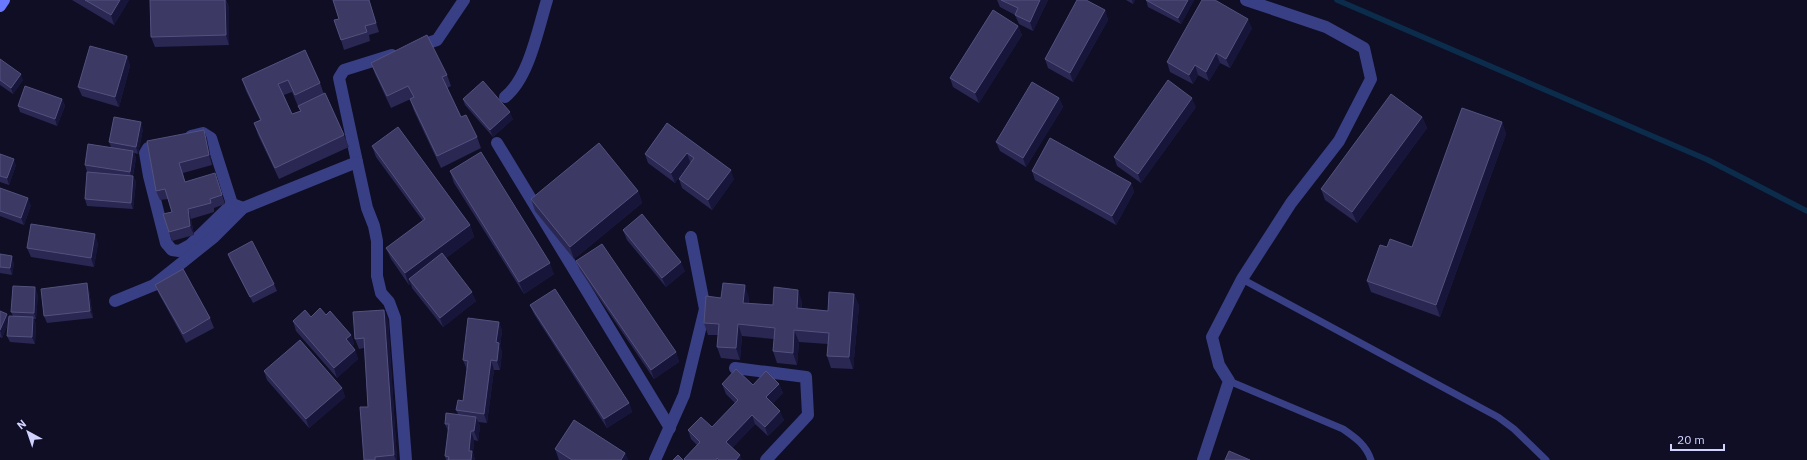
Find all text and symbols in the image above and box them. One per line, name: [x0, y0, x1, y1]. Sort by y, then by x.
north arrow: [8, 412, 48, 452]
text: N: [14, 416, 29, 432]
scale bar: [1671, 426, 1724, 452]
text: 20 m: [1677, 432, 1705, 447]

